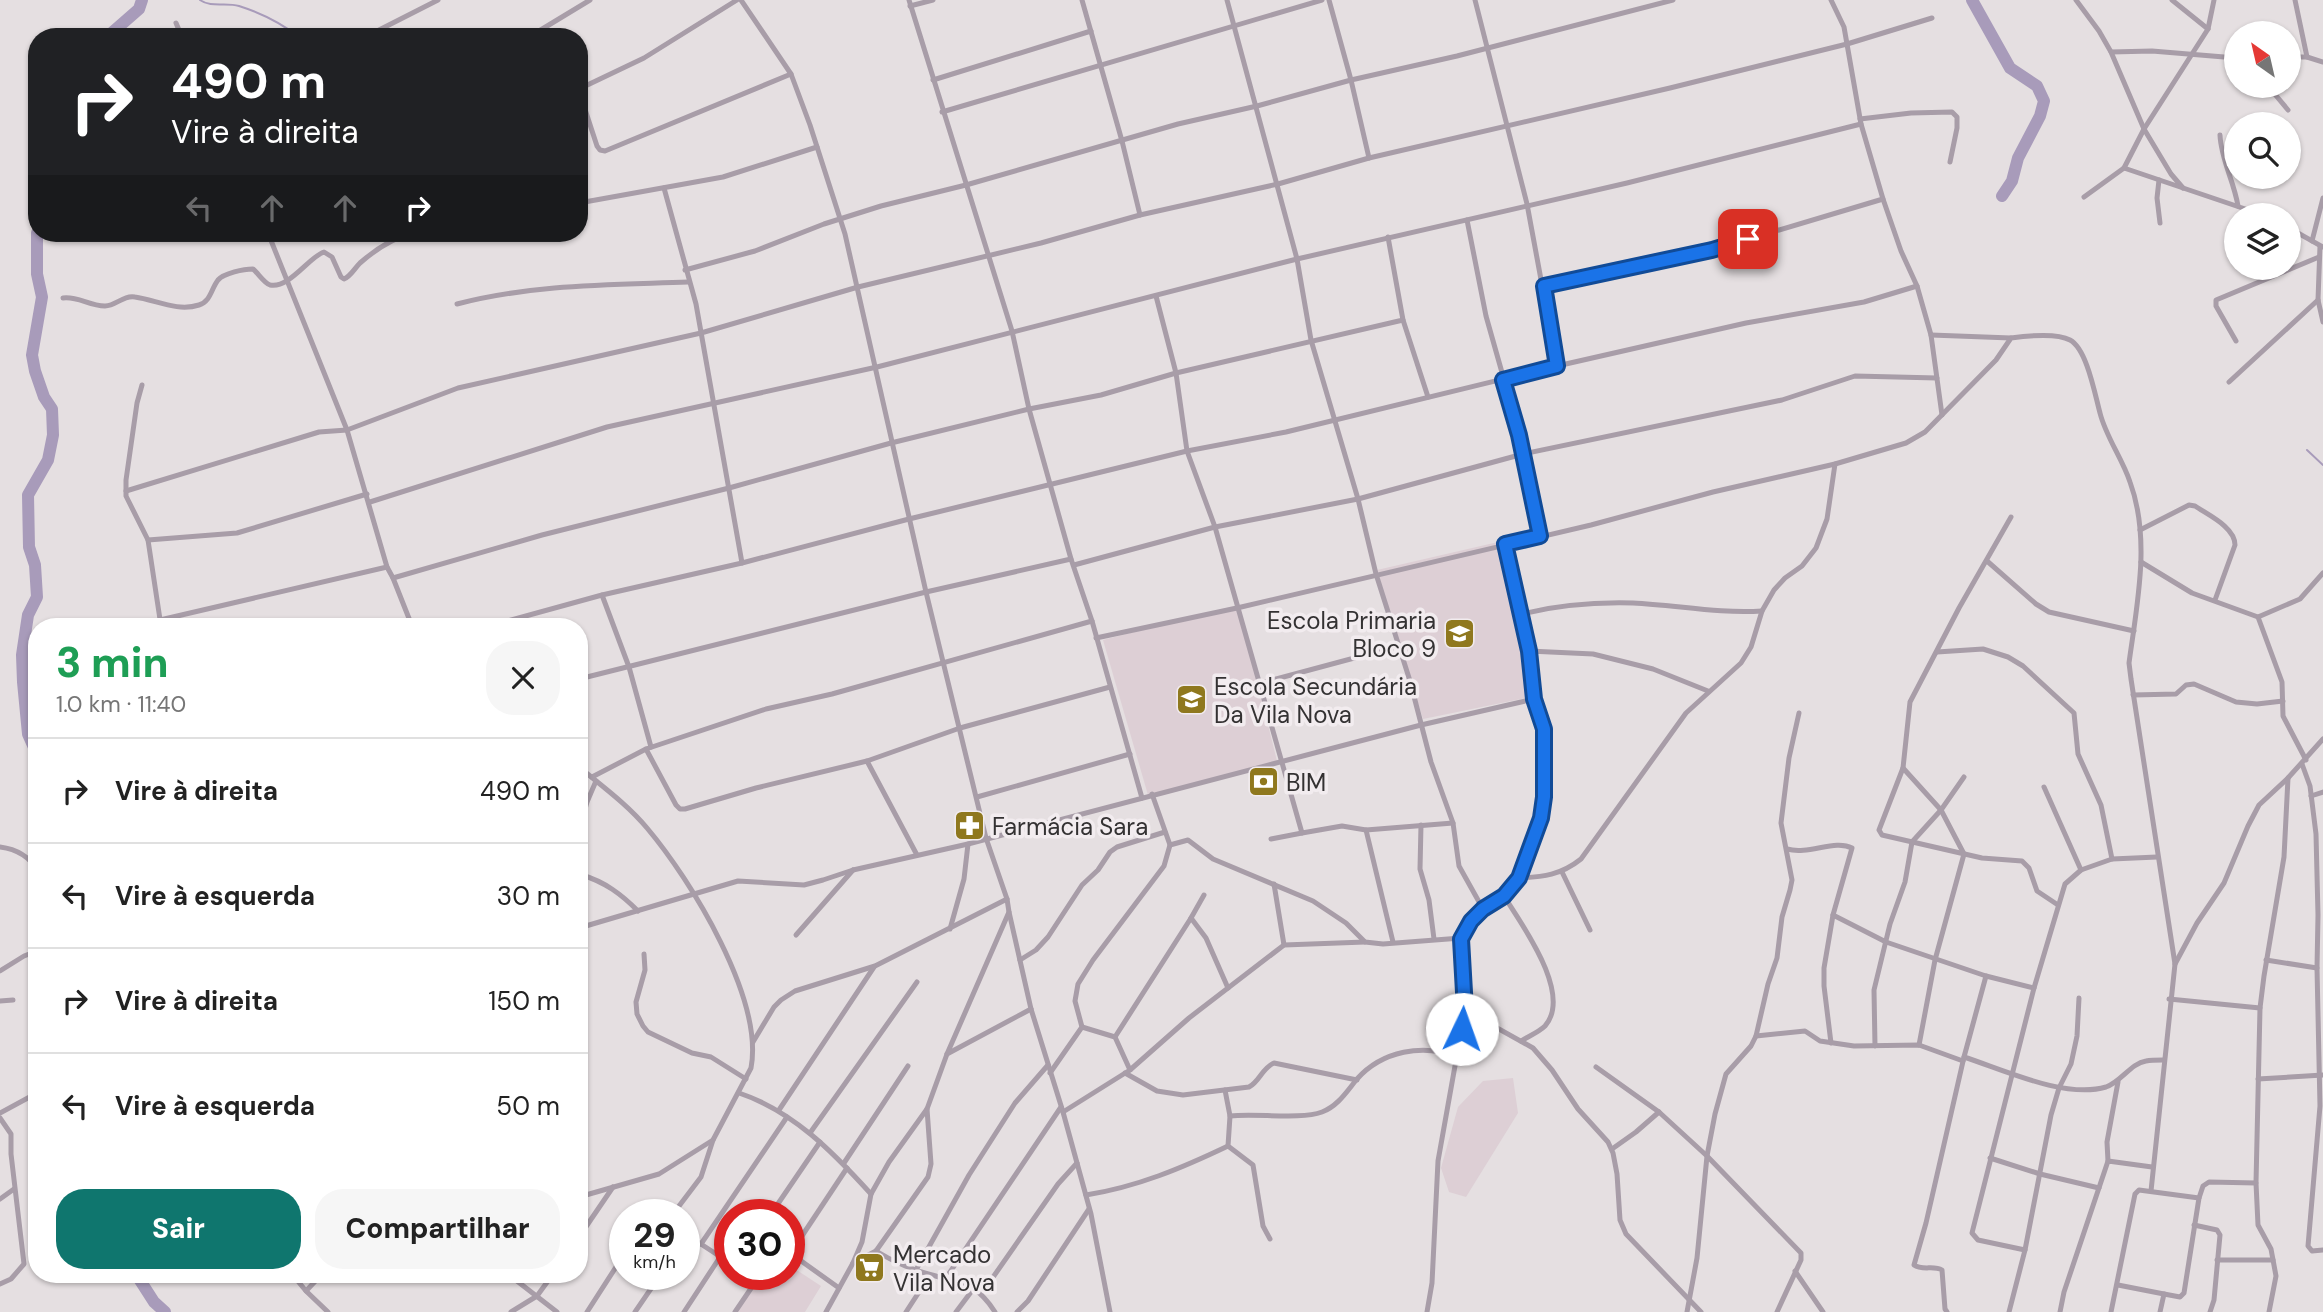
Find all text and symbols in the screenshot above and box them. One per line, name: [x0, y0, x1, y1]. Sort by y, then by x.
north arrow: [2224, 21, 2301, 98]
map controls: [2224, 21, 2301, 280]
text: 490 m: [171, 49, 326, 113]
icon: right: [56, 56, 147, 147]
text: Vire à direita: [171, 111, 359, 153]
button: search: [2224, 112, 2301, 189]
icon: left: [180, 189, 218, 227]
icon: ahead: [253, 189, 291, 227]
icon: ahead: [326, 189, 364, 227]
icon: right: [399, 189, 437, 227]
button: layers: [2224, 203, 2301, 280]
pin: [1718, 209, 1778, 269]
icon: arrive: [1729, 220, 1767, 258]
place label: Escola Primaria Bloco 9: [1267, 605, 1436, 664]
school or university icon: Escola Primaria Bloco 9: [1442, 617, 1476, 651]
text: 3 min: [56, 635, 169, 690]
button: close: [486, 641, 560, 715]
place label: Escola Secundária Da Vila Nova: [1214, 671, 1417, 730]
school or university icon: Escola Secundária Da Vila Nova: [1174, 683, 1208, 717]
text: 1.0 km · 11:40: [56, 689, 186, 719]
bank icon: BIM: [1246, 765, 1280, 799]
place label: BIM: [1286, 767, 1326, 798]
icon: right: [56, 772, 94, 810]
text: Vire à direita: [115, 774, 278, 808]
text: 490 m: [480, 774, 560, 808]
pharmacy icon: Farmácia Sara: [952, 809, 986, 843]
place label: Farmácia Sara: [992, 811, 1148, 842]
icon: left: [56, 877, 94, 915]
text: Vire à esquerda: [115, 879, 315, 913]
text: 30 m: [497, 879, 560, 913]
icon: right: [56, 982, 94, 1020]
text: Vire à direita: [115, 984, 278, 1018]
text: 150 m: [488, 984, 560, 1018]
position arrow: [1425, 992, 1499, 1066]
icon: left: [56, 1087, 94, 1125]
text: Vire à esquerda: [115, 1089, 315, 1123]
text: 50 m: [496, 1089, 560, 1123]
button: Sair: [56, 1189, 301, 1269]
button: Compartilhar: [315, 1189, 560, 1269]
speed limit sign: 30: [714, 1199, 805, 1290]
text: 29: [633, 1212, 676, 1258]
place label: Mercado Vila Nova: [893, 1239, 995, 1298]
text: km/h: [633, 1250, 676, 1274]
supermarket icon: Mercado Vila Nova: [853, 1251, 887, 1285]

